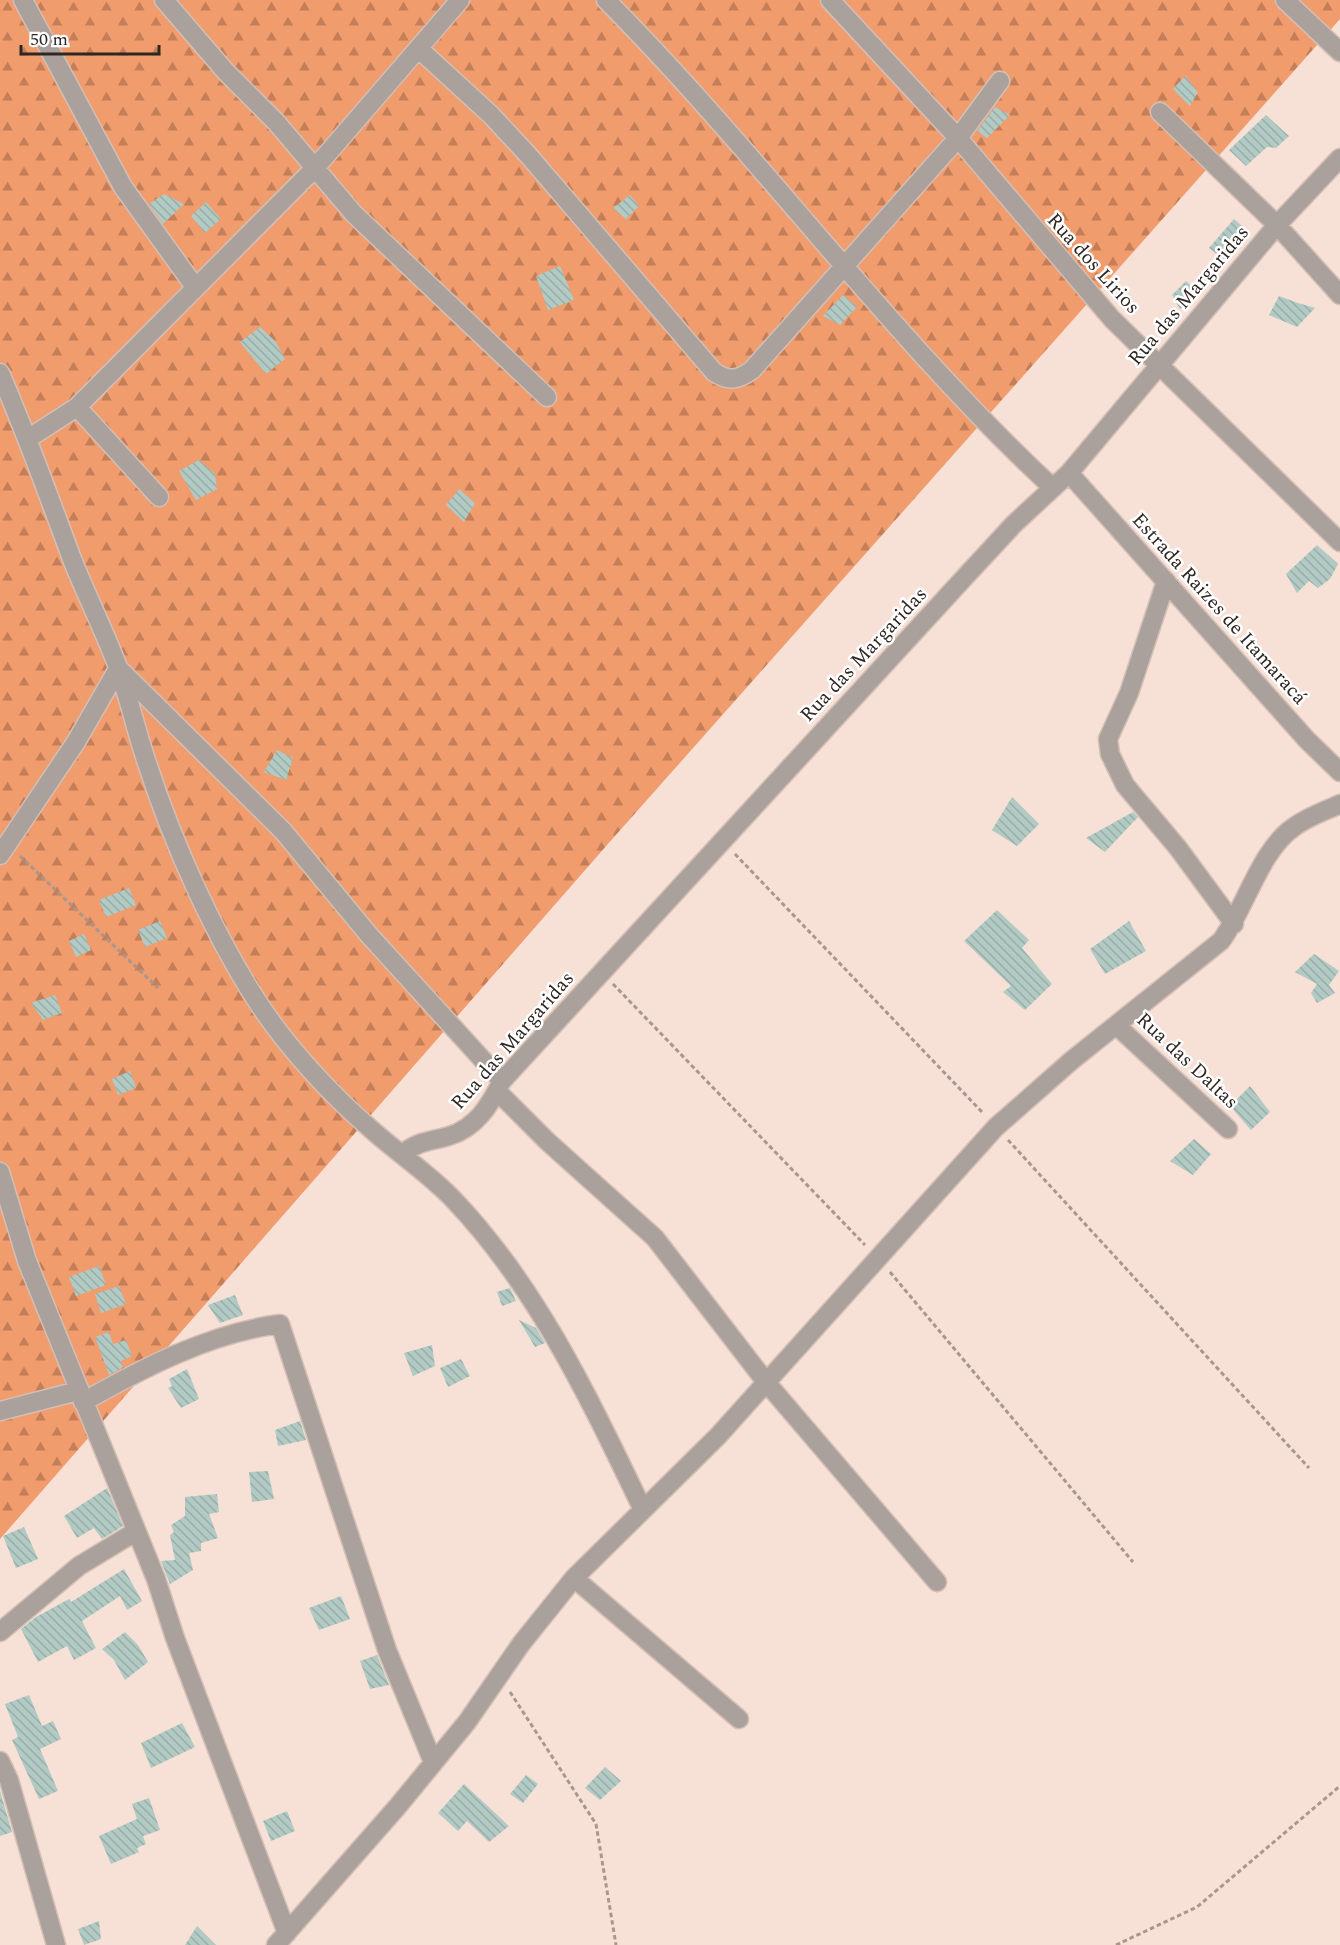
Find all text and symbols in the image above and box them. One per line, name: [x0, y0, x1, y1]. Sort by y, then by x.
scale bar: [21, 18, 159, 56]
text: 50 m: [30, 26, 68, 53]
street label: Rua dos Lirios: [1039, 206, 1147, 321]
street label: Rua das Margaridas: [1121, 219, 1257, 372]
street label: Estrada Raizes de Itamaracá: [1125, 506, 1314, 712]
street label: Rua das Margaridas: [793, 580, 934, 729]
street label: Rua das Margaridas: [444, 965, 581, 1117]
street label: Rua das Daltas: [1129, 1005, 1245, 1116]

